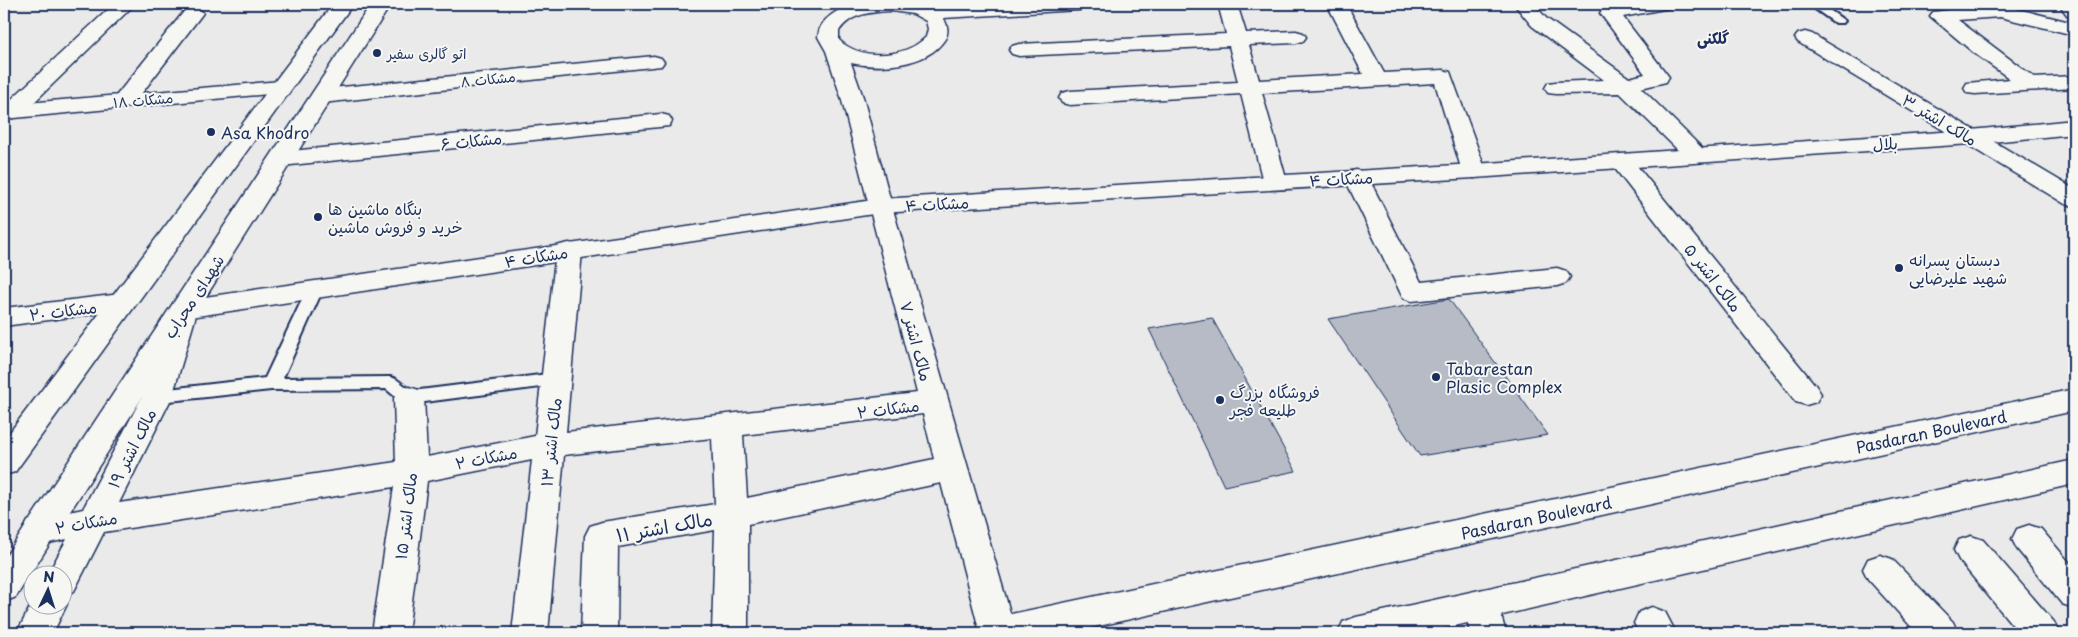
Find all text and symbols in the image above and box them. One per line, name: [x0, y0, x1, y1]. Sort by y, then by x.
district label: گلکنی: [1697, 26, 1729, 49]
place label: اتو گالری سفیر: [386, 43, 466, 64]
marker: اتو گالری سفیر: [371, 47, 383, 59]
street label: مشکات ۸: [459, 66, 517, 92]
street label: مشکات ۱۸: [112, 87, 174, 113]
street label: مالک اشتر ۳: [1898, 87, 1982, 151]
place label: Asa Khodro: [221, 120, 310, 144]
street label: مشکات ۶: [439, 125, 503, 155]
marker: Asa Khodro: [205, 126, 217, 138]
street label: بلال: [1872, 130, 1898, 156]
street label: مشکات ۴: [1308, 164, 1374, 192]
street label: مشکات ۴: [904, 189, 970, 217]
place label: بنگاه ماشین ها خرید و فروش ماشین: [328, 196, 463, 238]
marker: بنگاه ماشین ها خرید و فروش ماشین: [312, 211, 324, 223]
street label: مالک اشتر ۵: [1679, 237, 1749, 317]
street label: مشکات ۴: [503, 239, 569, 273]
place label: دبستان پسرانه شهید علیرضایی: [1909, 247, 2007, 289]
street label: شهدای محراب: [157, 249, 229, 343]
marker: دبستان پسرانه شهید علیرضایی: [1893, 262, 1905, 274]
street label: مشکات ۲۰: [28, 294, 98, 326]
street label: مالک اشتر ۷: [895, 298, 939, 384]
place label: Tabarestan Plasic Complex: [1446, 356, 1562, 398]
marker: Tabarestan Plasic Complex: [1430, 371, 1442, 383]
place label: فروشگاه بزرگ طلیعه فجر: [1228, 379, 1320, 421]
street label: مشکات ۲: [855, 392, 921, 424]
marker: فروشگاه بزرگ طلیعه فجر: [1214, 394, 1226, 406]
street label: مالک اشتر ۱۳: [533, 396, 567, 488]
street label: Pasdaran Boulevard: [1853, 403, 2009, 459]
street label: مالک اشتر ۱۹: [101, 404, 161, 492]
street label: مشکات ۲: [453, 439, 519, 475]
street label: مالک اشتر ۱۵: [388, 471, 422, 561]
street label: Pasdaran Boulevard: [1458, 489, 1614, 545]
street label: مالک اشتر ۱۱: [614, 504, 714, 548]
street label: مشکات ۲: [53, 505, 119, 539]
north arrow: [22, 564, 72, 614]
text: N: [43, 566, 55, 587]

